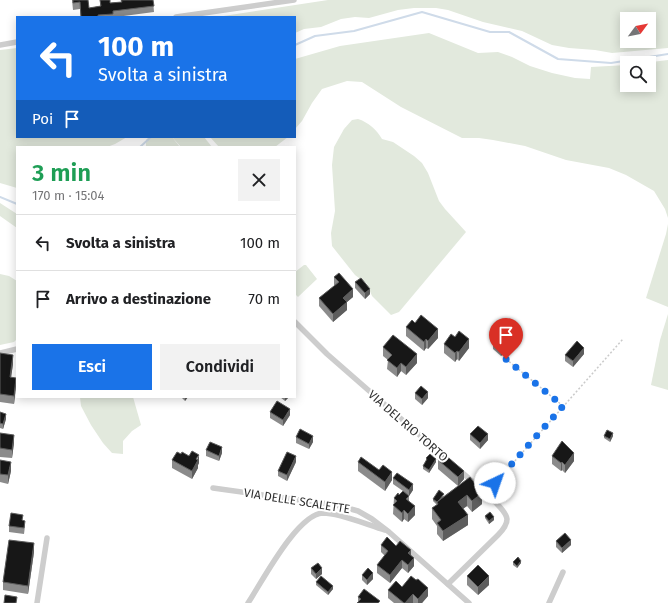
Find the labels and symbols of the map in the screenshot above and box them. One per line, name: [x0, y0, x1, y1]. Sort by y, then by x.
north arrow: [620, 12, 656, 48]
pin: [489, 318, 523, 359]
street label: VIA DEL RIO TORTO: [365, 388, 451, 464]
position arrow: [474, 462, 516, 504]
street label: VIA DELLE SCALETTE: [243, 486, 351, 516]

